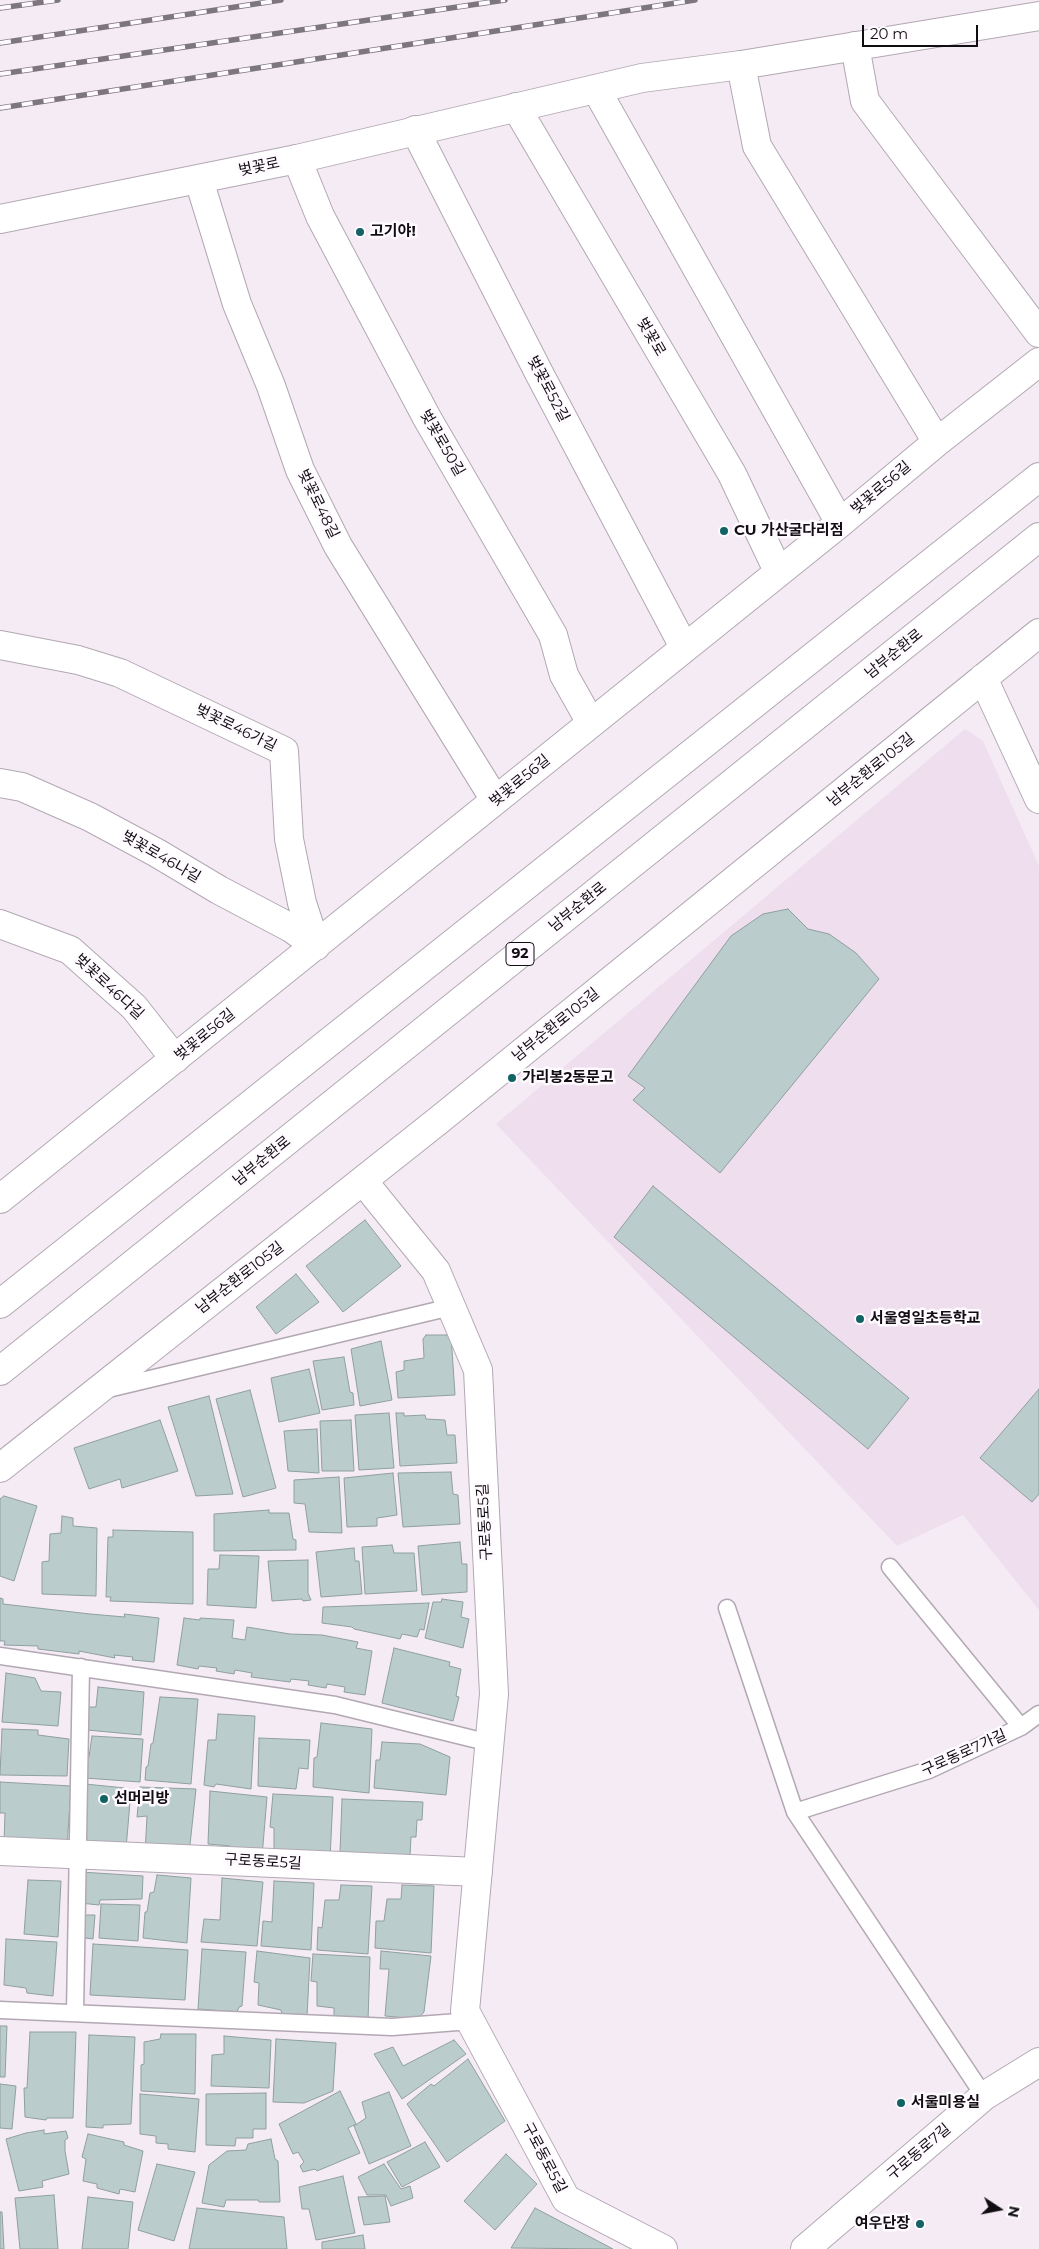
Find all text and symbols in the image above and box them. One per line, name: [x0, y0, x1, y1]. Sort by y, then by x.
scale bar: [864, 15, 980, 47]
text: 20 m: [870, 24, 908, 43]
street label: 벚꽃로: [237, 154, 281, 180]
place label: 고기야!: [370, 223, 416, 241]
marker: 고기야!: [354, 226, 366, 238]
street label: 벚꽃로: [633, 315, 669, 359]
street label: 벚꽃로52길: [523, 353, 573, 425]
street label: 벚꽃로50길: [416, 407, 468, 479]
street label: 벚꽃로56길: [847, 458, 915, 518]
street label: 벚꽃로48길: [294, 466, 342, 542]
place label: CU 가산굴다리점: [734, 522, 844, 540]
marker: CU 가산굴다리점: [718, 525, 730, 537]
street label: 남부순환로: [862, 625, 926, 683]
street label: 벚꽃로46가길: [192, 701, 280, 755]
street label: 남부순환로105길: [824, 729, 918, 811]
street label: 벚꽃로56길: [486, 751, 554, 811]
street label: 벚꽃로46나길: [118, 827, 204, 887]
street label: 남부순환로: [546, 878, 610, 936]
road number: 92: [506, 942, 534, 966]
street label: 벚꽃로46다길: [71, 950, 147, 1024]
street label: 남부순환로105길: [509, 984, 603, 1066]
street label: 벚꽃로56길: [171, 1005, 239, 1065]
place label: 가리봉2동문고: [522, 1069, 614, 1087]
marker: 가리봉2동문고: [506, 1072, 518, 1084]
street label: 남부순환로: [230, 1132, 294, 1190]
street label: 남부순환로105길: [192, 1238, 288, 1318]
place label: 서울영일초등학교: [870, 1310, 980, 1328]
marker: 서울영일초등학교: [854, 1313, 866, 1325]
street label: 구로동로5길: [474, 1483, 496, 1561]
street label: 구로동로7가길: [918, 1726, 1010, 1780]
place label: 선머리방: [114, 1790, 169, 1808]
marker: 선머리방: [98, 1793, 110, 1805]
street label: 구로동로5길: [224, 1851, 302, 1873]
place label: 서울미용실: [911, 2094, 980, 2112]
marker: 서울미용실: [895, 2097, 907, 2109]
street label: 구로동로5길: [518, 2120, 570, 2196]
street label: 구로동로7길: [883, 2120, 955, 2184]
north arrow: [974, 2184, 1024, 2234]
text: N: [1004, 2205, 1024, 2219]
place label: 여우단장: [855, 2215, 910, 2233]
marker: 여우단장: [914, 2218, 926, 2230]

